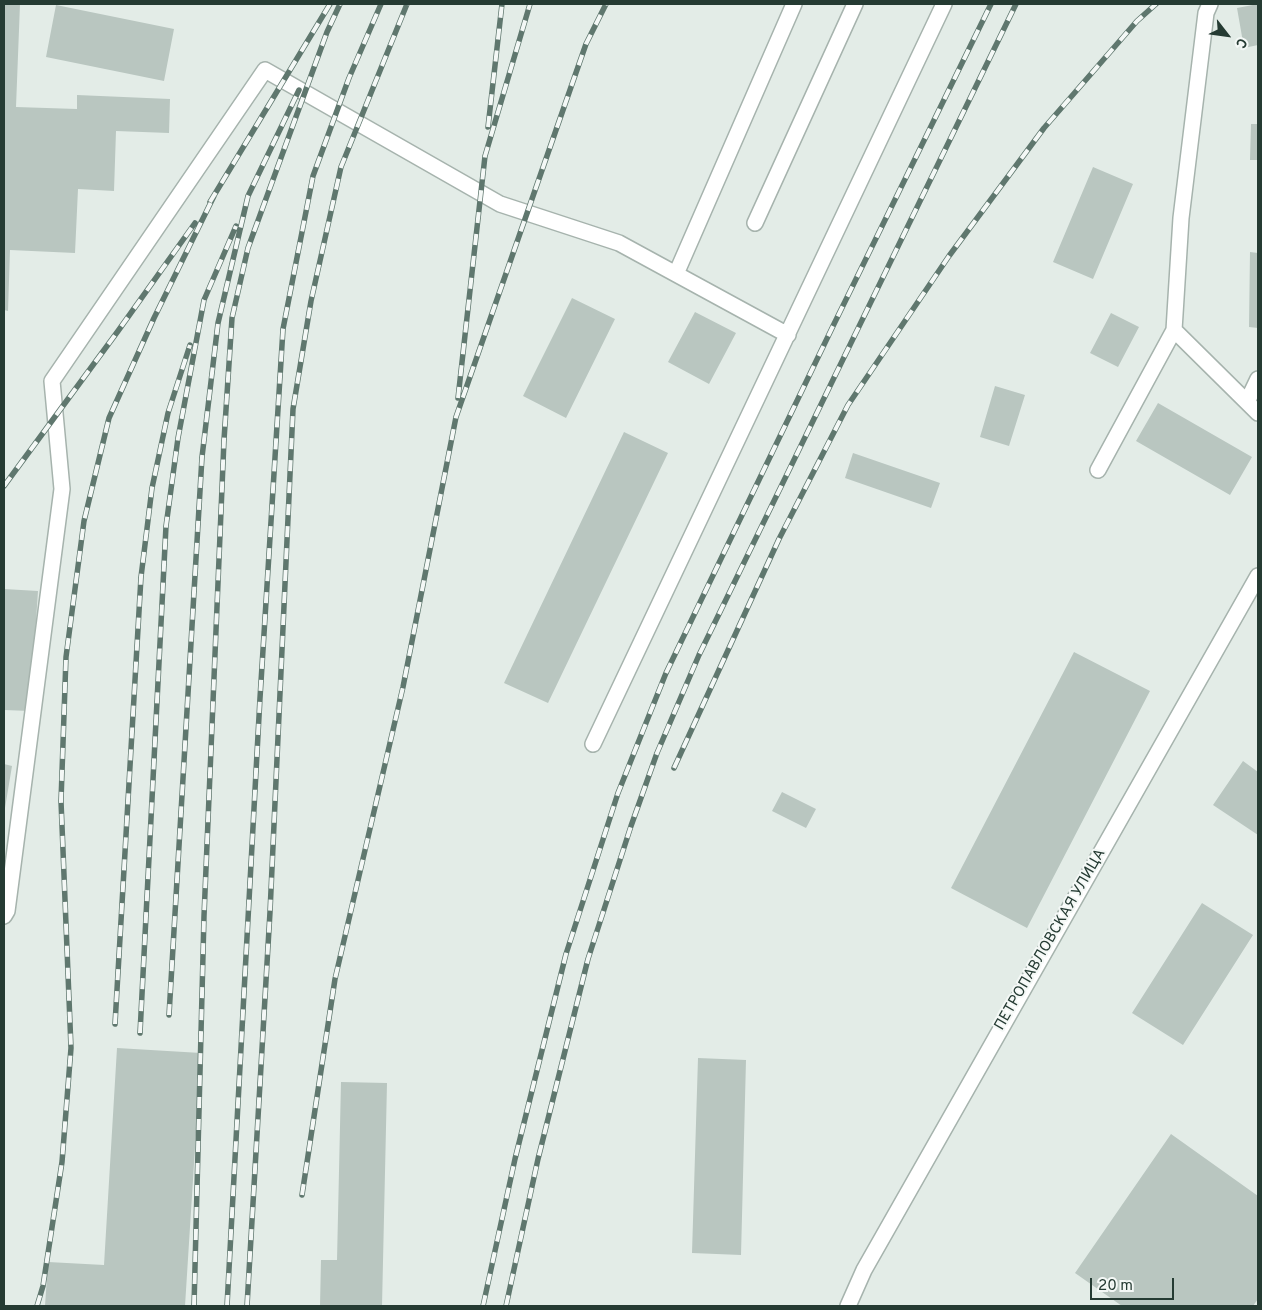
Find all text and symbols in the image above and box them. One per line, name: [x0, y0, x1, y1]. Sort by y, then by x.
north arrow: [1202, 10, 1252, 60]
text: С: [1231, 35, 1250, 51]
street label: ПЕТРОПАВЛОВСКАЯ УЛИЦА: [992, 846, 1110, 1034]
scale bar: [1092, 1268, 1176, 1300]
text: 20 m: [1098, 1277, 1133, 1296]

